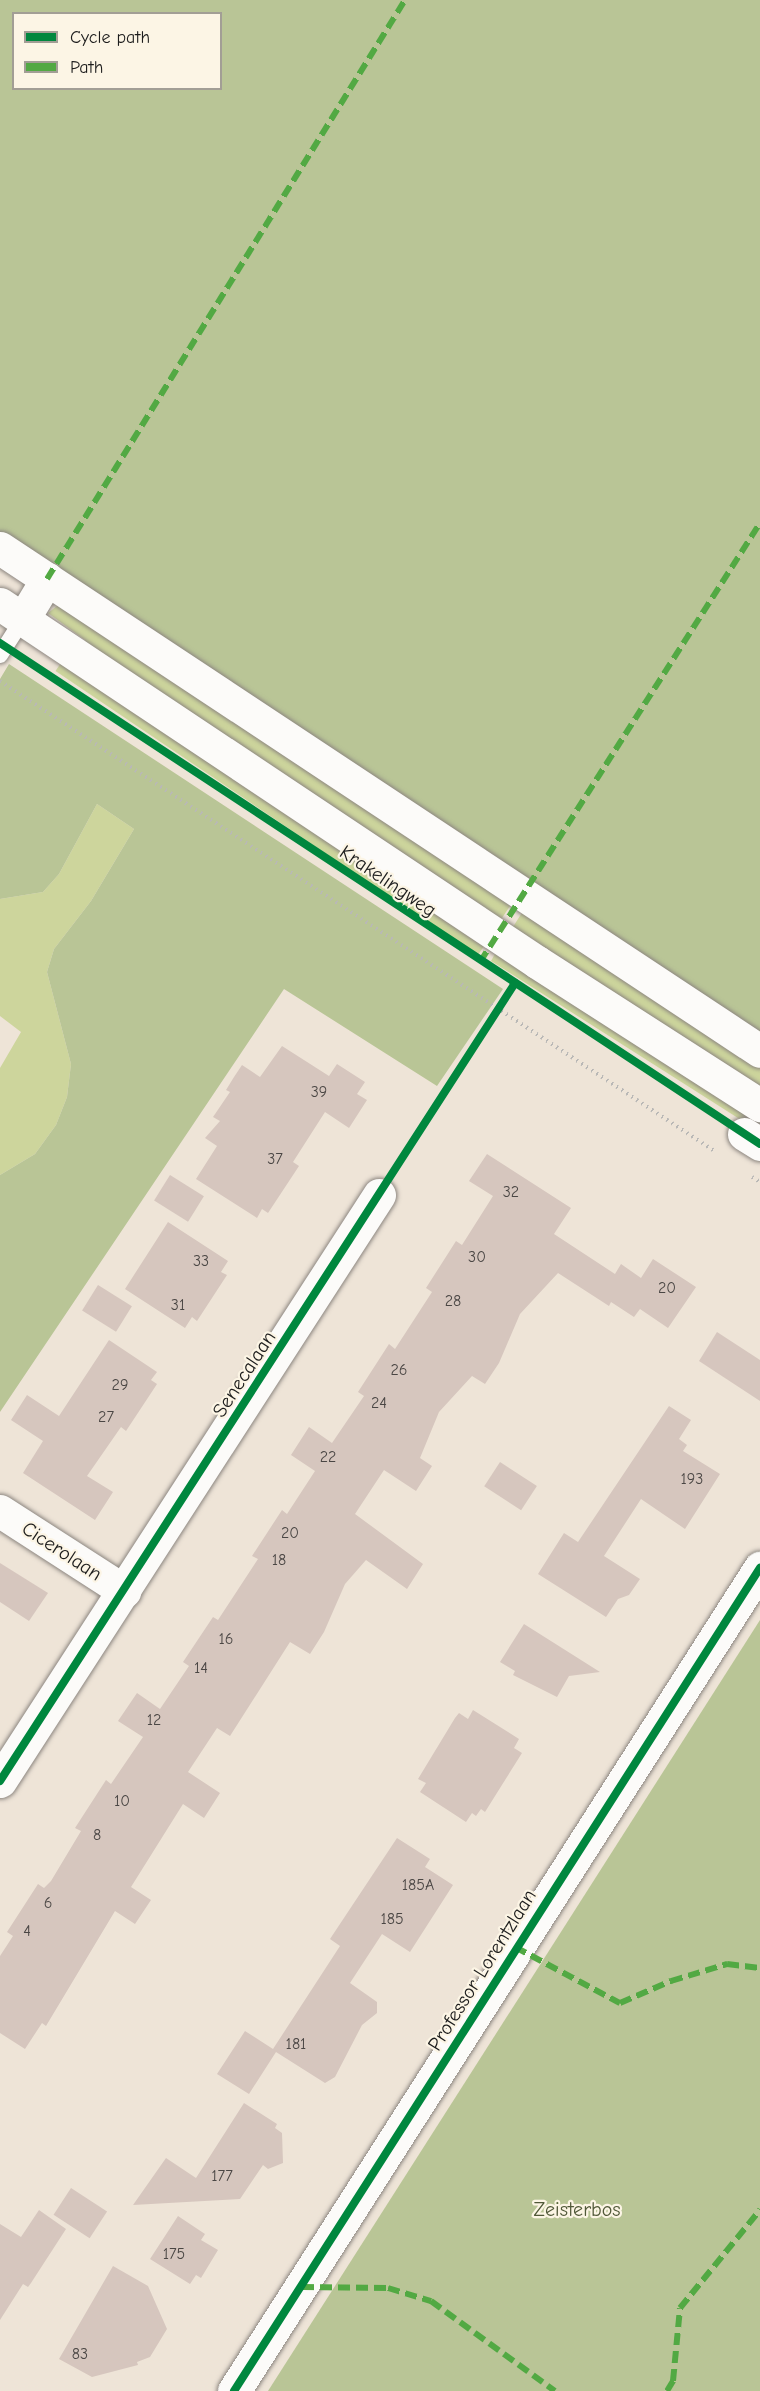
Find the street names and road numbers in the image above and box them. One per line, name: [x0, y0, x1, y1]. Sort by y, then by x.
street label: Krakelingweg: [335, 840, 441, 922]
street label: Senecalaan: [207, 1326, 281, 1422]
street label: Cicerolaan: [17, 1516, 107, 1586]
street label: Professor Lorentzlaan: [423, 1885, 541, 2055]

